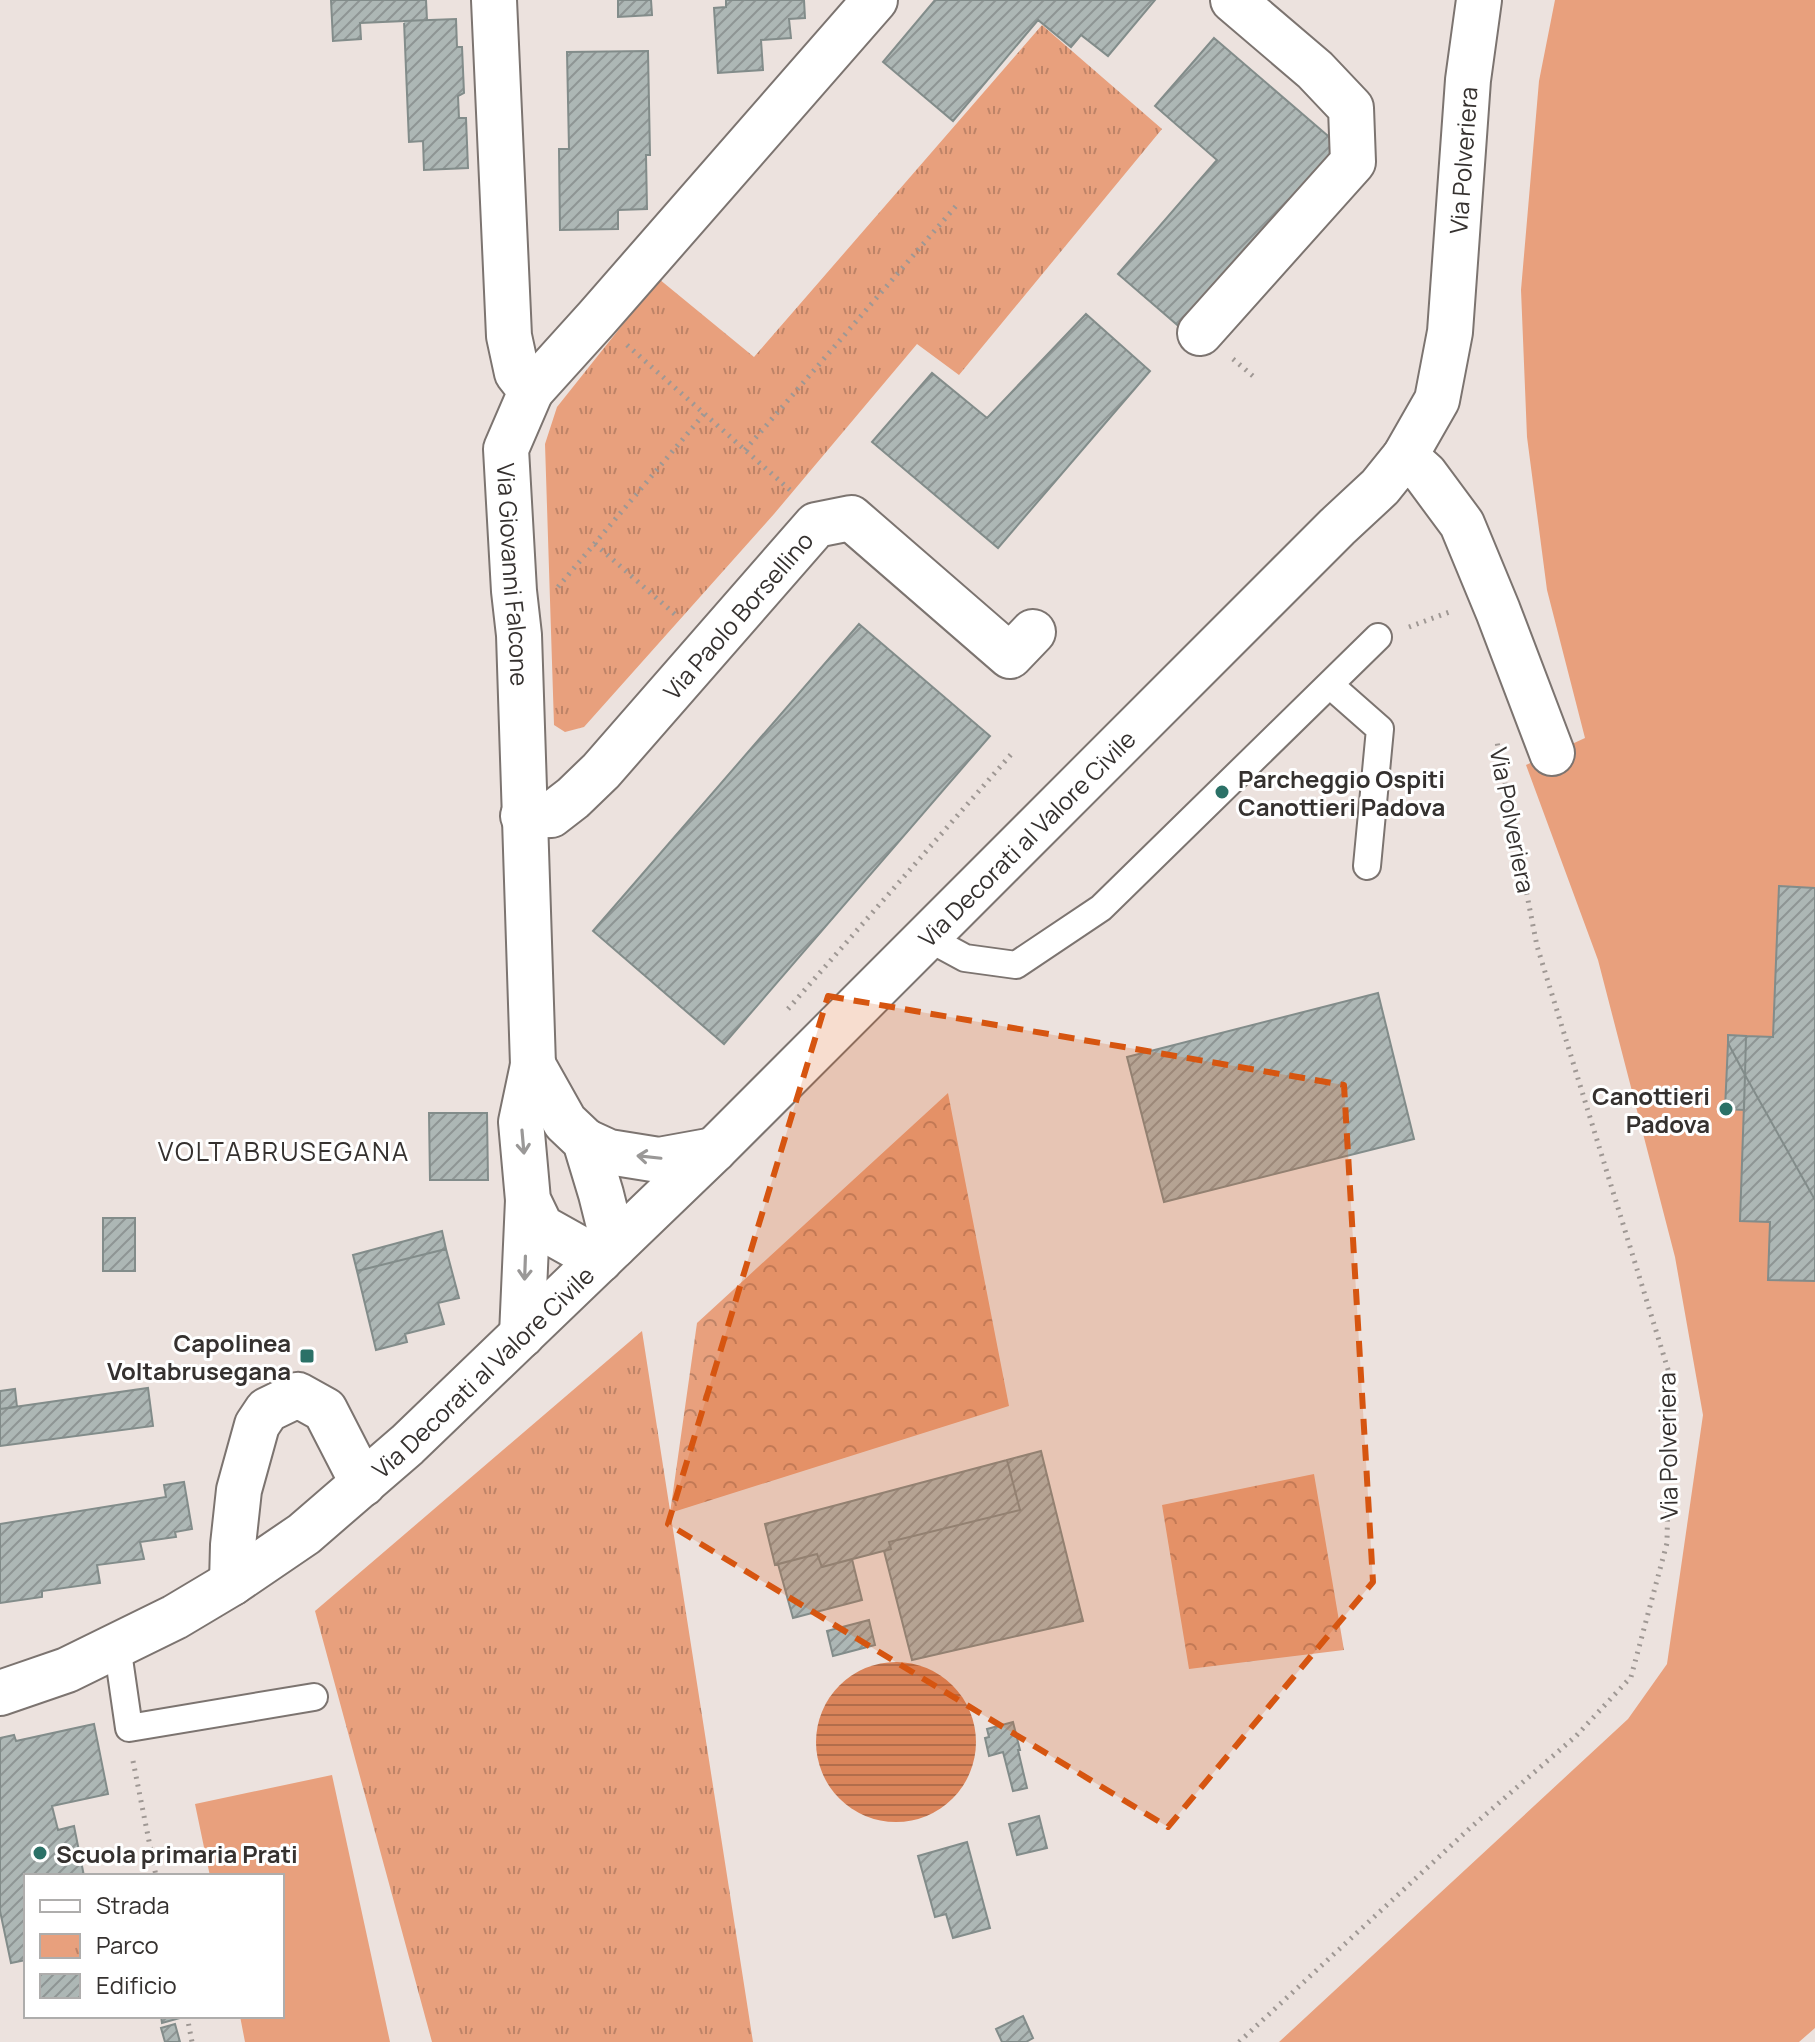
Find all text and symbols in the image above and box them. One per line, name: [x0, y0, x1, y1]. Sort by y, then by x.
street label: Via Polveriera: [1441, 85, 1484, 235]
street label: Via Giovanni Falcone: [490, 462, 537, 687]
street label: Via Paolo Borsellino: [655, 524, 820, 706]
street label: Via Decorati al Valore Civile: [910, 722, 1142, 954]
street label: Via Polveriera: [1483, 744, 1543, 896]
place label: Parcheggio Ospiti Canottieri Padova: [1238, 762, 1445, 823]
marker: Parcheggio Ospiti Canottieri Padova: [1213, 783, 1231, 801]
place label: Canottieri Padova: [1592, 1079, 1710, 1140]
marker: Canottieri Padova: [1717, 1100, 1735, 1118]
one-way arrow: [516, 1128, 531, 1155]
district label: VOLTABRUSEGANA: [158, 1133, 410, 1169]
one-way arrow: [636, 1150, 662, 1165]
one-way arrow: [517, 1254, 532, 1281]
street label: Via Decorati al Valore Civile: [364, 1258, 601, 1485]
place label: Capolinea Voltabrusegana: [107, 1326, 291, 1387]
marker: Capolinea Voltabrusegana: [298, 1347, 316, 1365]
street label: Via Polveriera: [1649, 1372, 1685, 1520]
place label: Scuola primaria Prati: [56, 1837, 298, 1870]
marker: Scuola primaria Prati: [31, 1844, 49, 1862]
legend: [24, 1874, 284, 2018]
text: Strada: [96, 1888, 169, 1921]
text: Parco: [96, 1928, 159, 1961]
text: Edificio: [96, 1968, 177, 2001]

